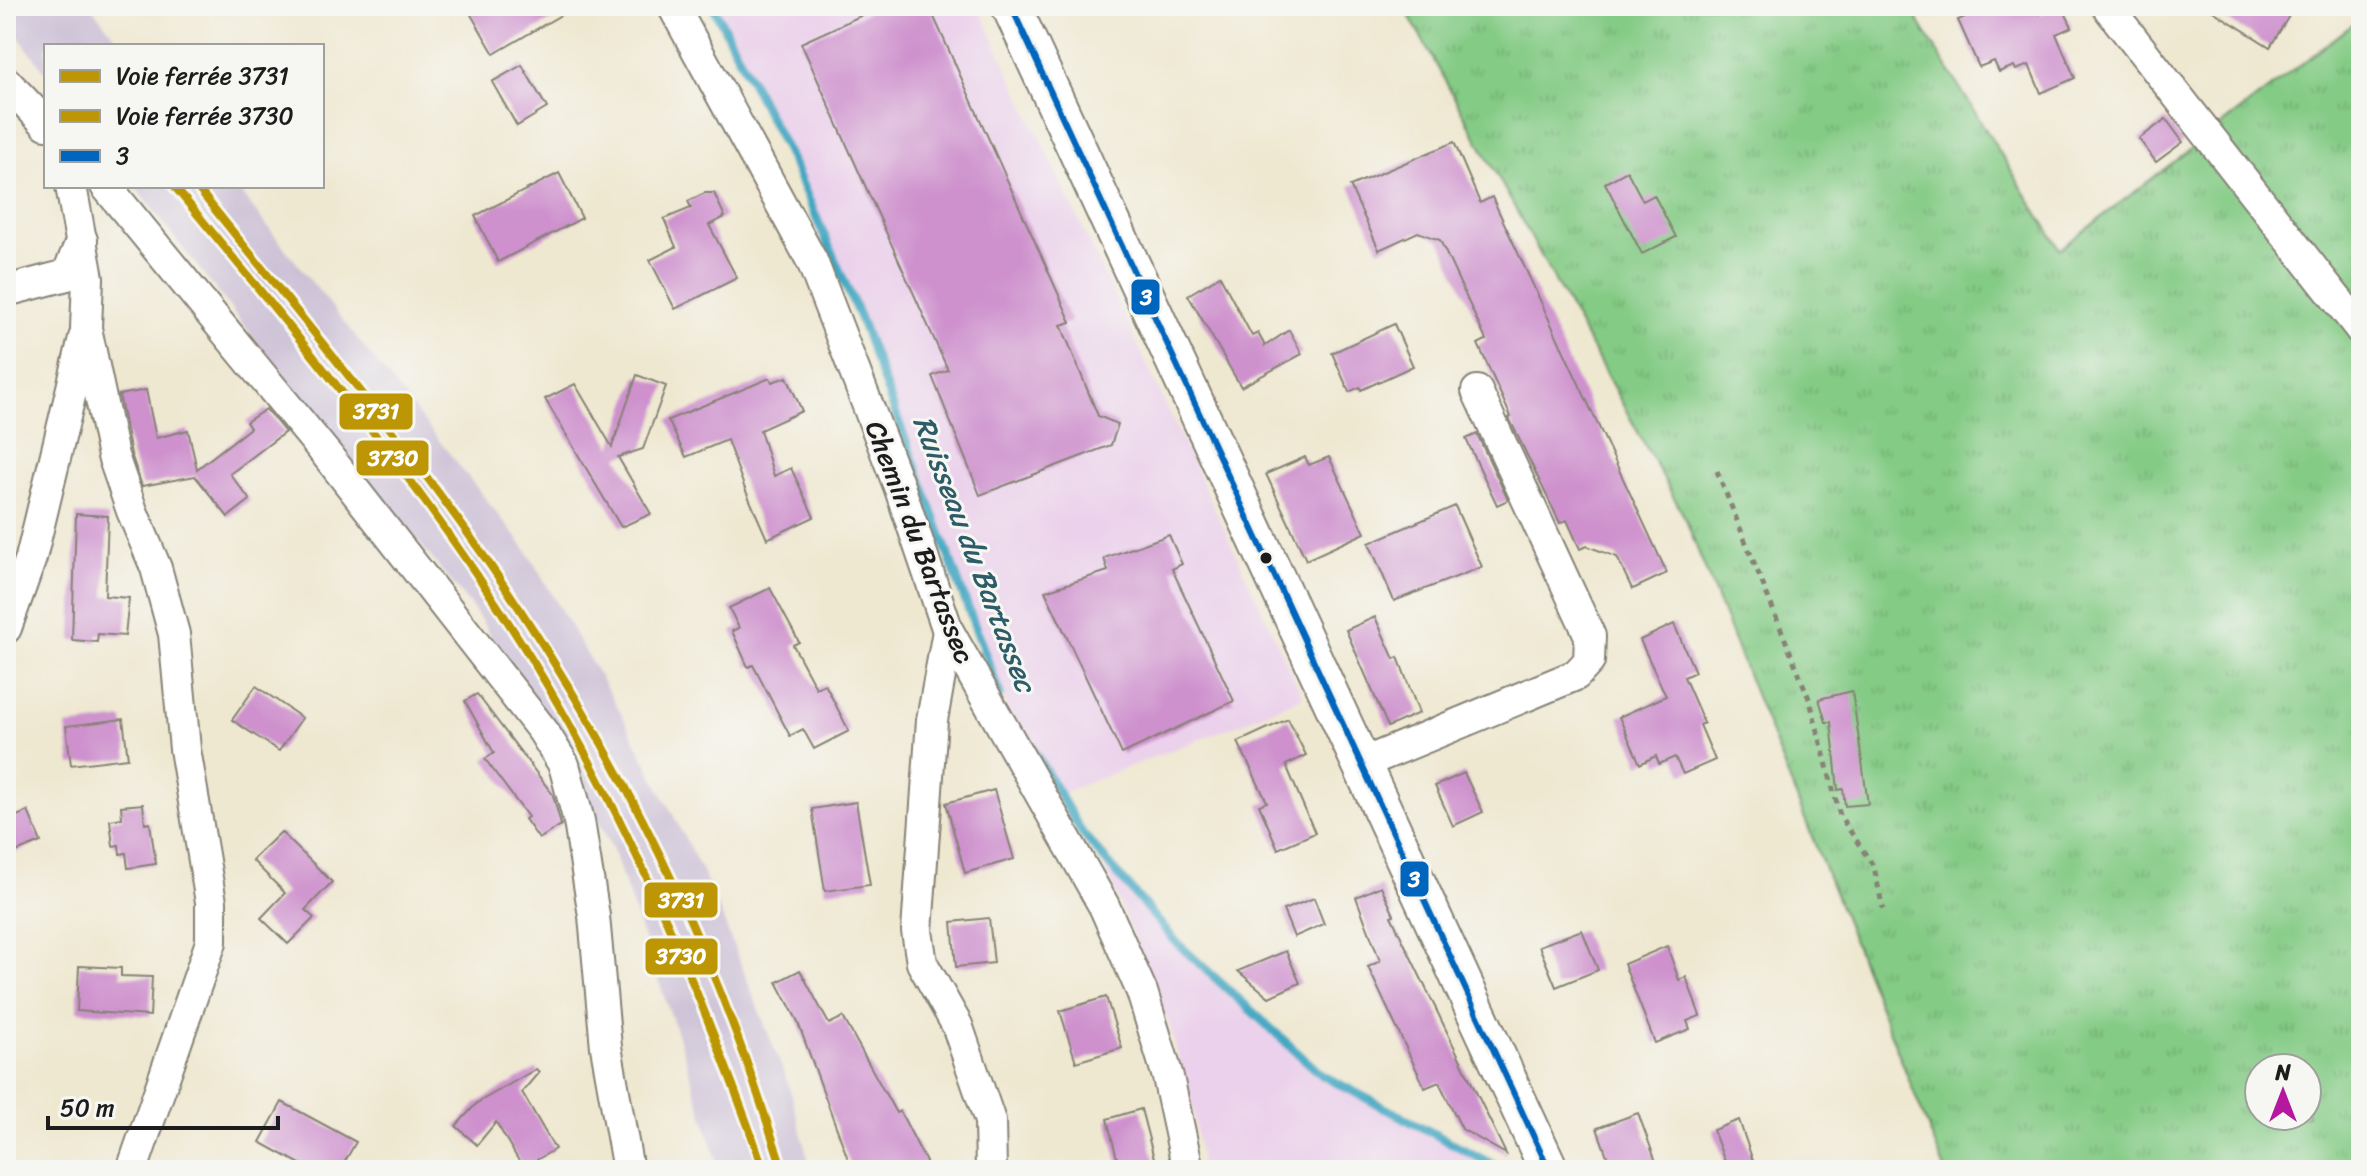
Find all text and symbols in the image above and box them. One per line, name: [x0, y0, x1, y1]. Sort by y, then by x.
legend: [44, 44, 324, 188]
text: Voie ferrée 3731: [116, 55, 289, 97]
text: Voie ferrée 3730: [116, 95, 294, 137]
text: 3: [116, 135, 129, 177]
line badge: 3: [1130, 278, 1161, 316]
text: 3: [1139, 278, 1152, 317]
line badge: 3731: [338, 392, 414, 431]
text: 3731: [352, 392, 400, 431]
water label: Ruisseau du Bartassec: [897, 407, 1053, 702]
street label: Chemin du Bartassec: [851, 413, 989, 671]
line badge: 3730: [355, 439, 430, 477]
text: 3730: [367, 439, 418, 478]
unlabelled marker: [1258, 550, 1274, 566]
line badge: 3: [1399, 860, 1430, 898]
text: 3: [1407, 860, 1420, 899]
line badge: 3731: [643, 881, 719, 919]
text: 3731: [657, 881, 705, 920]
line badge: 3730: [644, 937, 719, 976]
text: 3730: [655, 937, 706, 976]
north arrow: [2243, 1052, 2323, 1132]
text: N: [2274, 1053, 2291, 1092]
scale bar: [48, 1080, 278, 1130]
text: 50 m: [60, 1087, 115, 1129]

